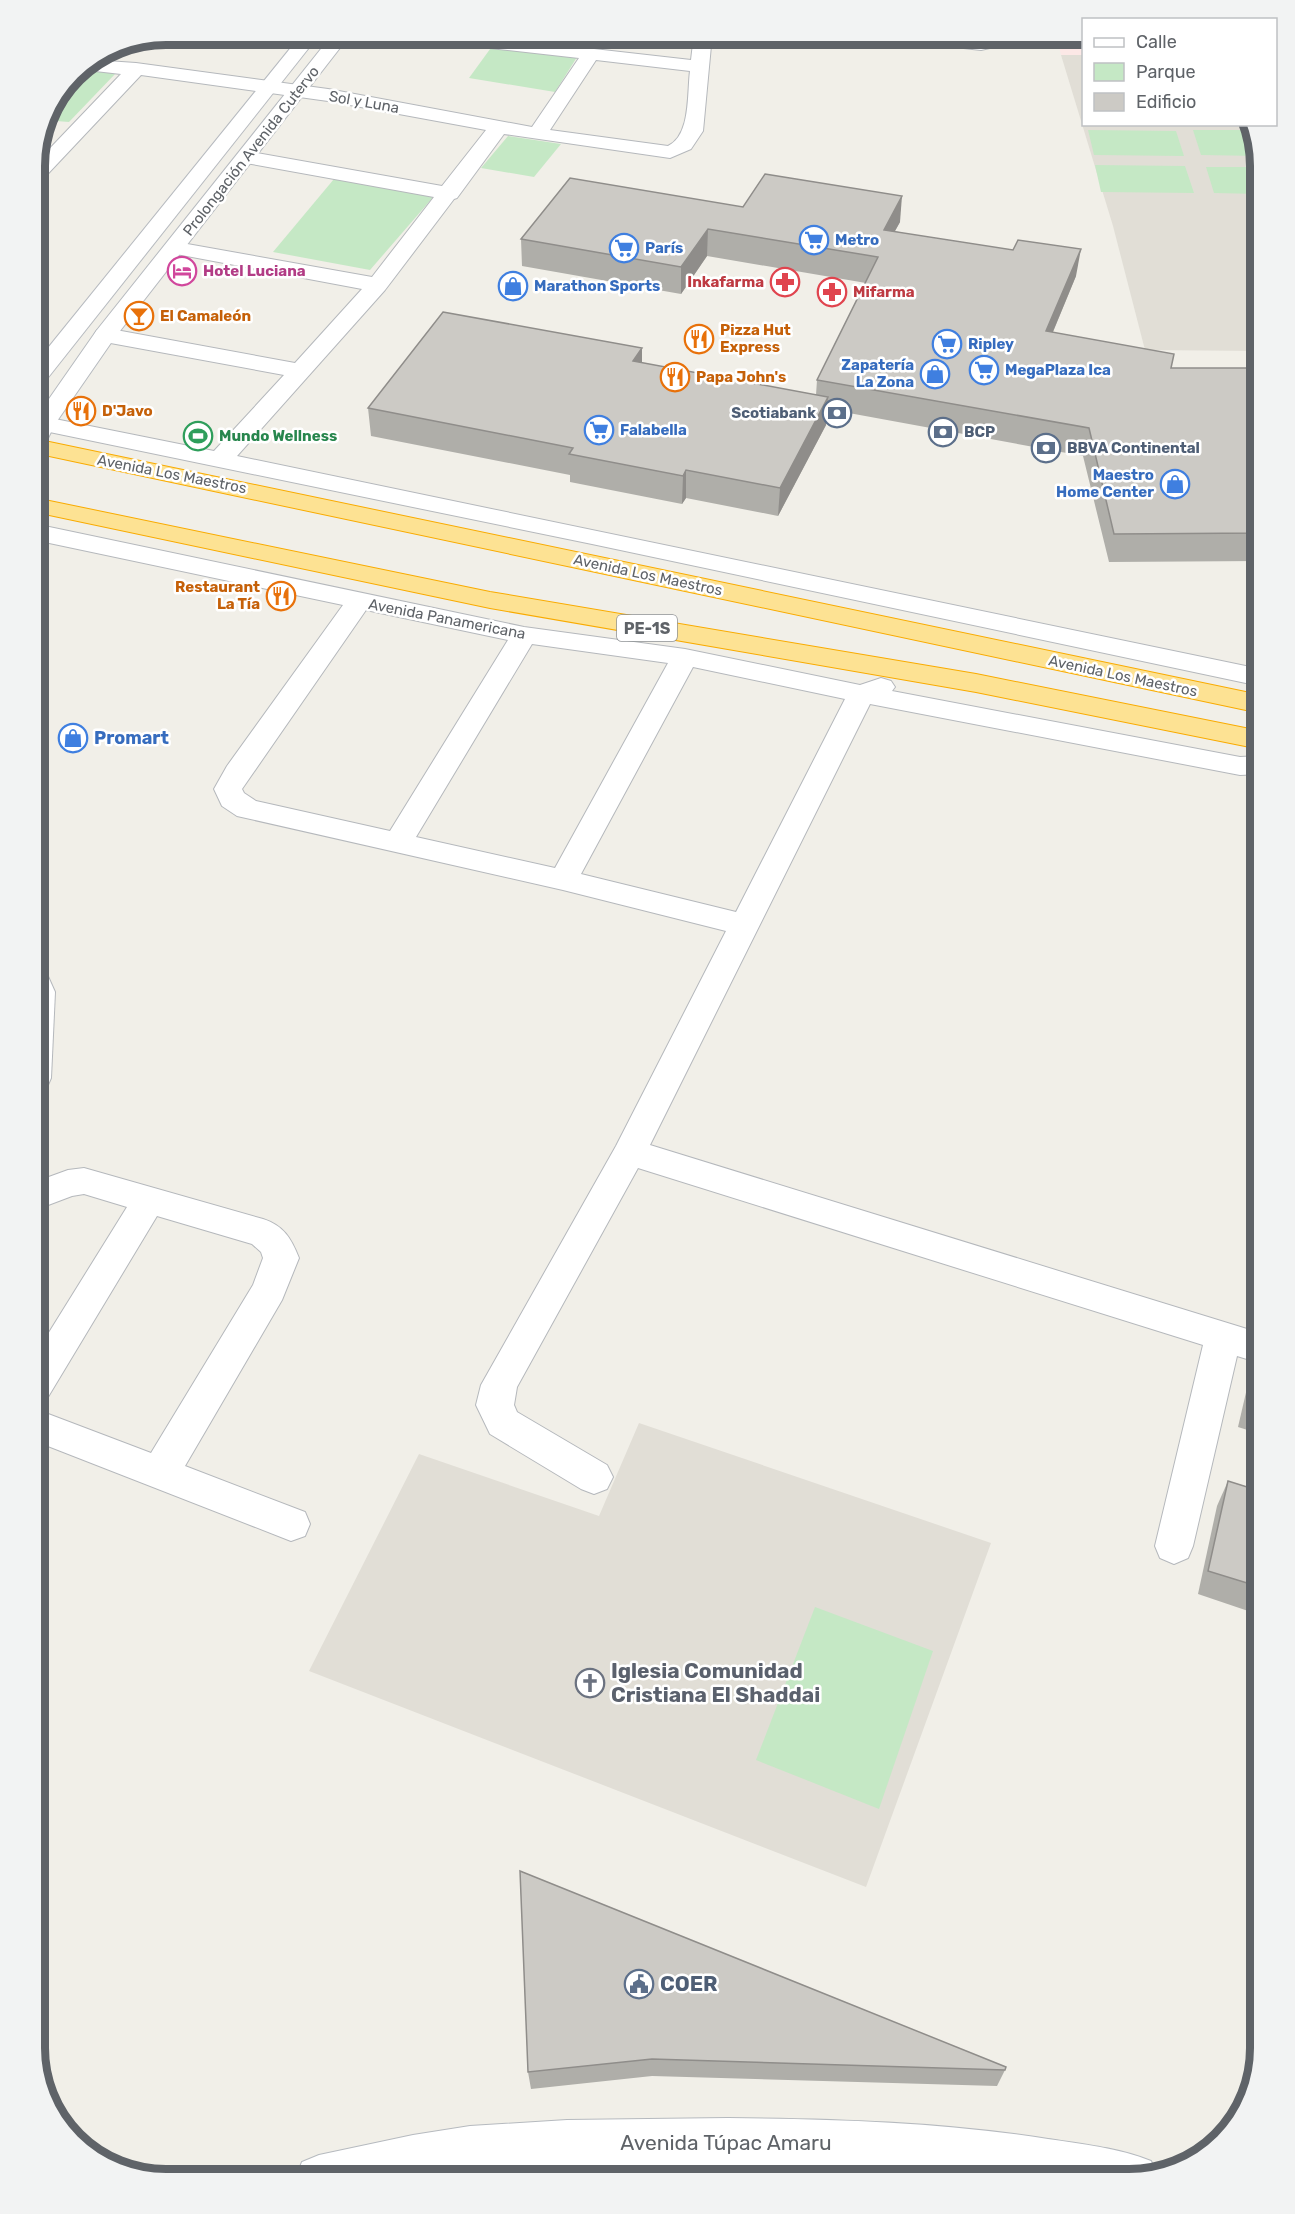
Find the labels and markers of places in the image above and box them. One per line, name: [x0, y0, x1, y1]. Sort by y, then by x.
supermarket icon: Metro: [798, 224, 830, 256]
place label: Metro: [835, 231, 879, 249]
supermarket icon: París: [608, 232, 640, 264]
place label: París: [645, 239, 683, 257]
hotel icon: Hotel Luciana: [166, 255, 198, 287]
place label: Hotel Luciana: [203, 262, 306, 280]
pharmacy icon: Inkafarma: [769, 266, 801, 298]
shop icon: Marathon Sports: [497, 270, 529, 302]
place label: Inkafarma: [687, 273, 764, 291]
pharmacy icon: Mifarma: [816, 276, 848, 308]
place label: Marathon Sports: [534, 277, 660, 295]
place label: Mifarma: [853, 283, 915, 301]
bar icon: El Camaleón: [123, 300, 155, 332]
place label: El Camaleón: [160, 307, 251, 325]
place label: Pizza Hut Express: [720, 321, 791, 356]
restaurant icon: Pizza Hut Express: [683, 323, 715, 355]
supermarket icon: Ripley: [931, 328, 963, 360]
place label: Ripley: [968, 335, 1014, 353]
supermarket icon: MegaPlaza Ica: [968, 354, 1000, 386]
place label: Zapatería La Zona: [841, 356, 914, 391]
shop icon: Zapatería La Zona: [919, 358, 951, 390]
restaurant icon: Papa John's: [659, 361, 691, 393]
place label: MegaPlaza Ica: [1005, 361, 1111, 379]
place label: Papa John's: [696, 368, 786, 386]
restaurant icon: D'Javo: [65, 395, 97, 427]
bank icon: Scotiabank: [821, 397, 853, 429]
place label: D'Javo: [102, 402, 153, 420]
place label: Scotiabank: [731, 404, 816, 422]
supermarket icon: Falabella: [583, 414, 615, 446]
bank icon: BCP: [927, 416, 959, 448]
sports icon: Mundo Wellness: [182, 420, 214, 452]
place label: Falabella: [620, 421, 687, 439]
place label: BCP: [964, 423, 995, 441]
place label: Mundo Wellness: [219, 427, 337, 445]
bank icon: BBVA Continental: [1030, 432, 1062, 464]
place label: BBVA Continental: [1067, 439, 1200, 457]
place label: Maestro Home Center: [1056, 466, 1154, 501]
shop icon: Maestro Home Center: [1159, 468, 1191, 500]
place label: Restaurant La Tía: [175, 578, 260, 613]
restaurant icon: Restaurant La Tía: [265, 580, 297, 612]
shop icon: Promart: [57, 722, 89, 754]
place label: Promart: [94, 727, 169, 749]
place label: Iglesia Comunidad Cristiana El Shaddai: [611, 1658, 820, 1707]
church icon: Iglesia Comunidad Cristiana El Shaddai: [574, 1667, 606, 1699]
public building icon: COER: [623, 1968, 655, 2000]
place label: COER: [660, 1971, 718, 1996]

